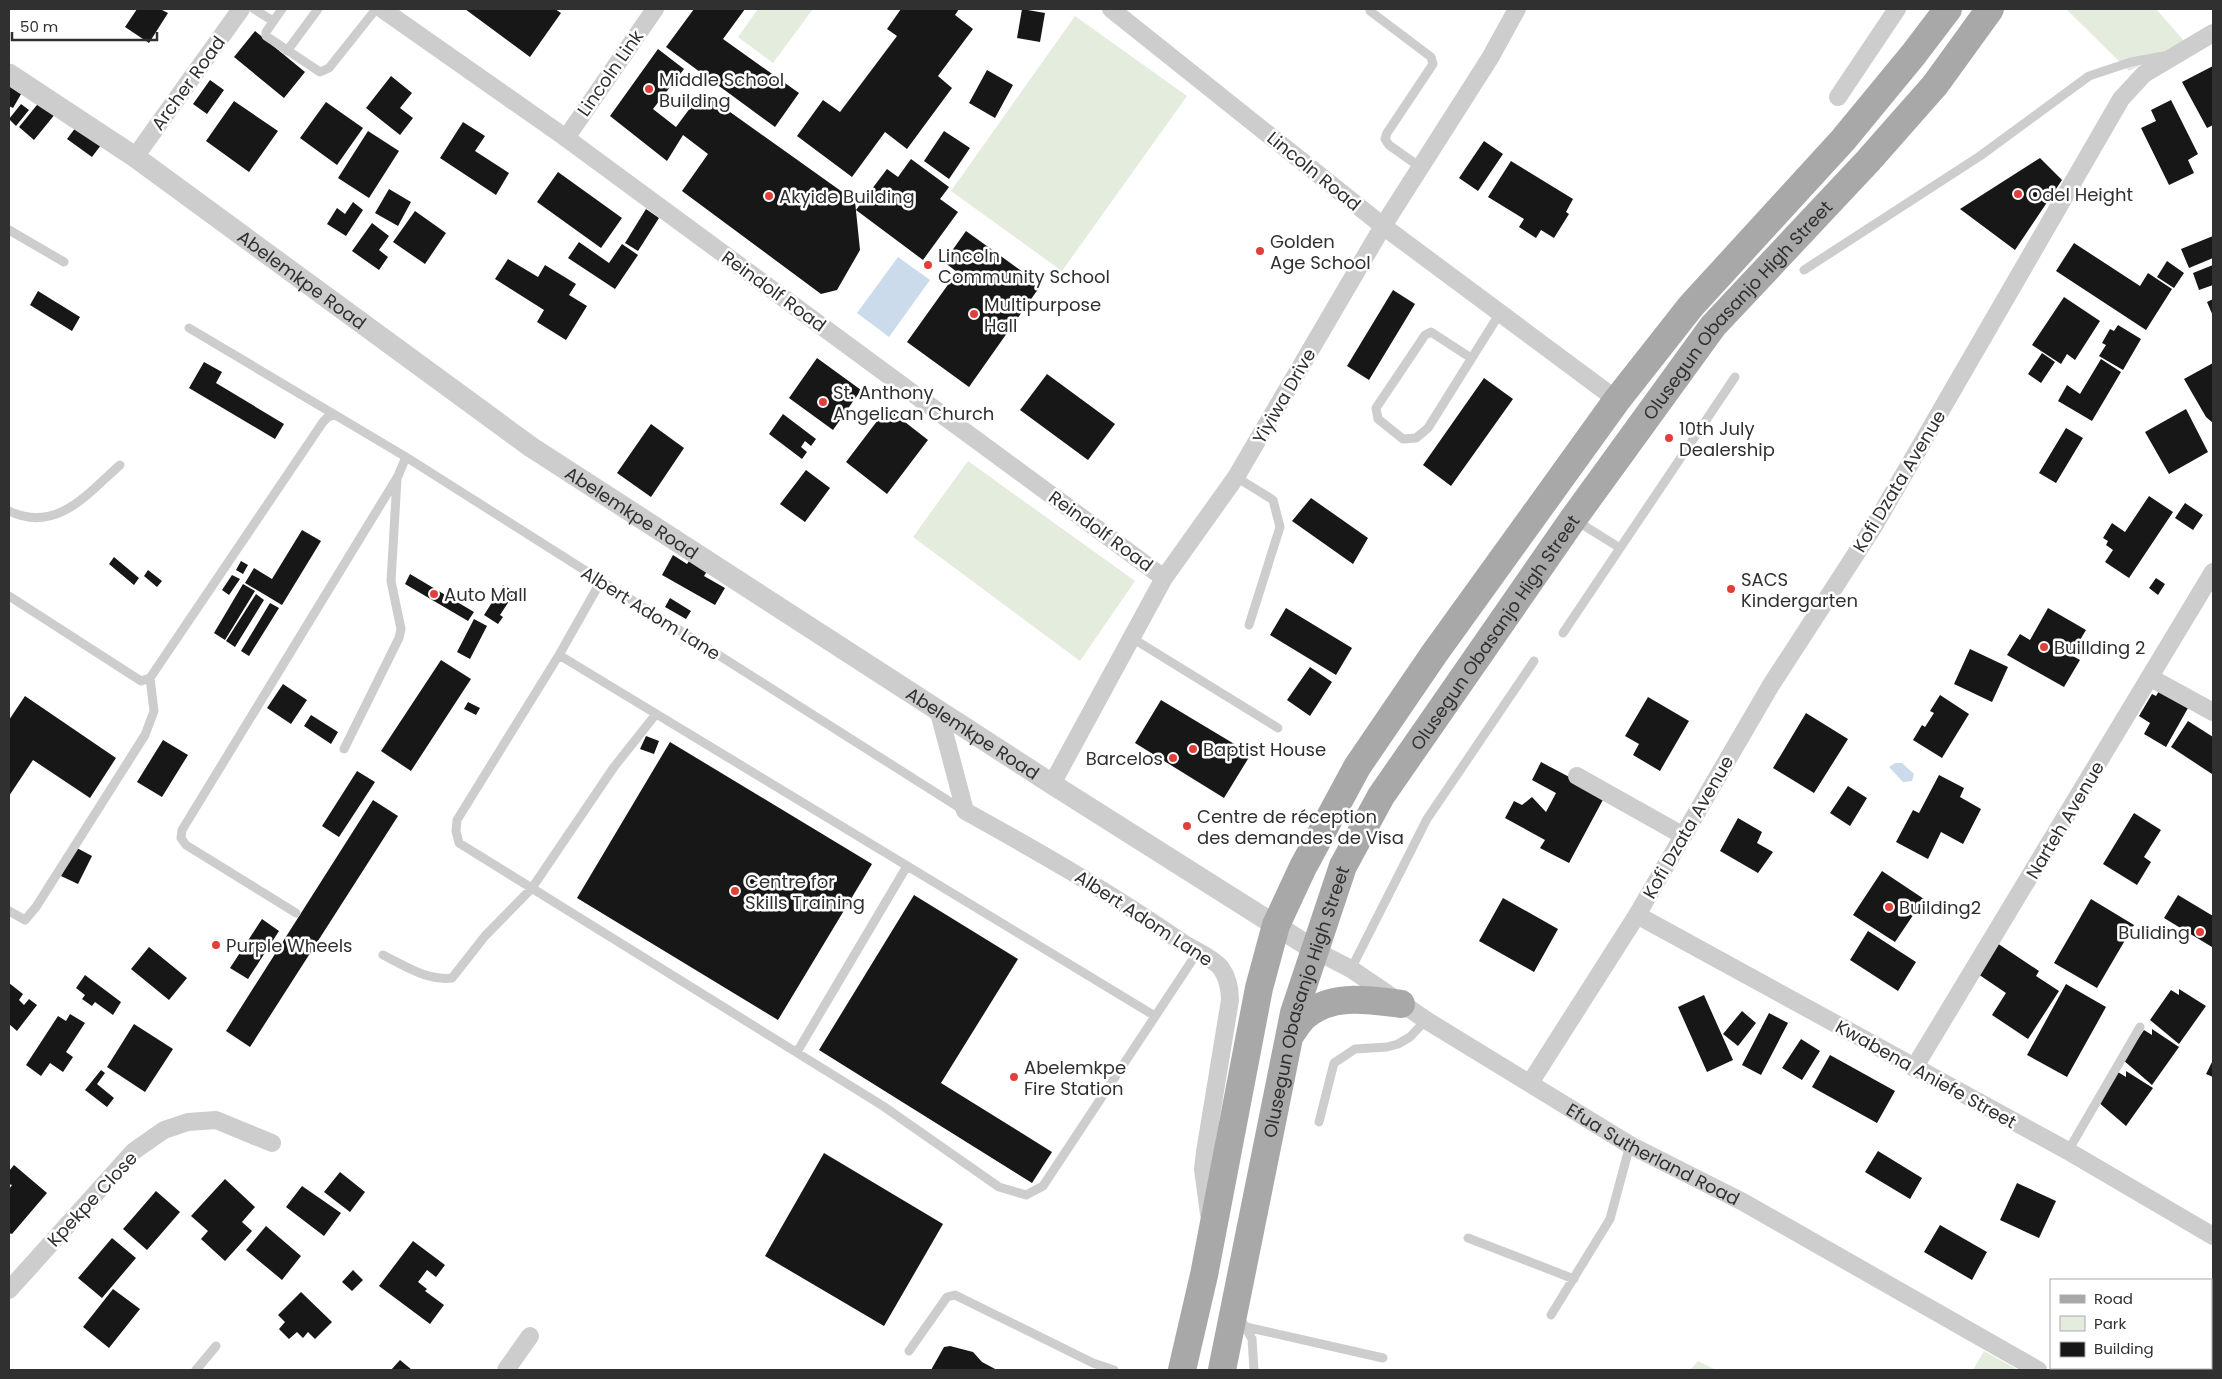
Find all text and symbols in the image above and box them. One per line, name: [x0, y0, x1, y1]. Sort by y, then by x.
scale bar: [12, 10, 158, 42]
text: 50 m: [20, 16, 58, 37]
street label: Lincoln Link: [571, 24, 649, 121]
street label: Archer Road: [145, 31, 231, 135]
place label: Middle School Building: [659, 67, 784, 113]
marker: Middle School Building: [643, 83, 655, 95]
street label: Lincoln Road: [1262, 125, 1366, 217]
place label: Odel Height: [2028, 182, 2133, 207]
place label: Akyide Building: [779, 184, 915, 209]
marker: Odel Height: [2012, 188, 2024, 200]
marker: Akyide Building: [763, 190, 775, 202]
street label: Olusegun Obasanjo High Street: [1637, 195, 1837, 425]
street label: Abelemkpe Road: [233, 224, 372, 335]
place label: Golden Age School: [1270, 229, 1371, 275]
place label: Lincoln Community School: [938, 243, 1110, 289]
street label: Reindolf Road: [717, 245, 831, 337]
marker: Golden Age School: [1254, 245, 1266, 257]
marker: Lincoln Community School: [922, 259, 934, 271]
place label: Multipurpose Hall: [984, 292, 1101, 338]
marker: Multipurpose Hall: [968, 308, 980, 320]
street label: Yiyiwa Drive: [1247, 344, 1321, 448]
place label: St. Anthony Angelican Church: [833, 380, 994, 426]
marker: St. Anthony Angelican Church: [817, 396, 829, 408]
street label: Kofi Dzata Avenue: [1847, 405, 1951, 557]
place label: 10th July Dealership: [1679, 416, 1775, 462]
marker: 10th July Dealership: [1663, 432, 1675, 444]
street label: Abelemkpe Road: [561, 460, 703, 565]
street label: Reindolf Road: [1044, 485, 1158, 577]
street label: Olusegun Obasanjo High Street: [1404, 510, 1585, 755]
street label: Albert Adom Lane: [577, 560, 725, 666]
place label: SACS Kindergarten: [1741, 567, 1858, 613]
place label: Auto Mall: [444, 582, 527, 607]
marker: SACS Kindergarten: [1725, 583, 1737, 595]
marker: Auto Mall: [428, 588, 440, 600]
place label: Buillding 2: [2054, 635, 2145, 660]
marker: Buillding 2: [2038, 641, 2050, 653]
street label: Abelemkpe Road: [901, 681, 1044, 785]
place label: Baptist House: [1203, 737, 1326, 762]
marker: Baptist House: [1187, 743, 1199, 755]
place label: Barcelos: [1086, 746, 1163, 771]
street label: Kofi Dzata Avenue: [1637, 751, 1739, 903]
marker: Barcelos: [1167, 752, 1179, 764]
street label: Narteh Avenue: [2020, 756, 2110, 884]
place label: Centre de réception des demandes de Visa: [1197, 804, 1404, 850]
marker: Centre de réception des demandes de Visa: [1181, 820, 1193, 832]
street label: Olusegun Obasanjo High Street: [1257, 862, 1355, 1140]
street label: Albert Adom Lane: [1070, 864, 1218, 972]
place label: Centre for Skills Training: [745, 869, 865, 915]
marker: Centre for Skills Training: [729, 885, 741, 897]
place label: Building2: [1899, 895, 1981, 920]
marker: Building2: [1883, 901, 1895, 913]
place label: Buliding: [2118, 920, 2190, 945]
marker: Buliding: [2194, 926, 2206, 938]
place label: Purple Wheels: [226, 933, 352, 958]
marker: Purple Wheels: [210, 939, 222, 951]
street label: Kwabena Aniefe Street: [1831, 1014, 2021, 1134]
place label: Abelemkpe Fire Station: [1024, 1055, 1126, 1101]
marker: Abelemkpe Fire Station: [1008, 1071, 1020, 1083]
street label: Efua Sutherland Road: [1562, 1097, 1744, 1211]
street label: Kpekpe Close: [41, 1146, 143, 1252]
legend: [2050, 1279, 2212, 1369]
text: Road: [2094, 1288, 2133, 1309]
text: Park: [2094, 1313, 2126, 1334]
text: Building: [2094, 1338, 2154, 1359]

